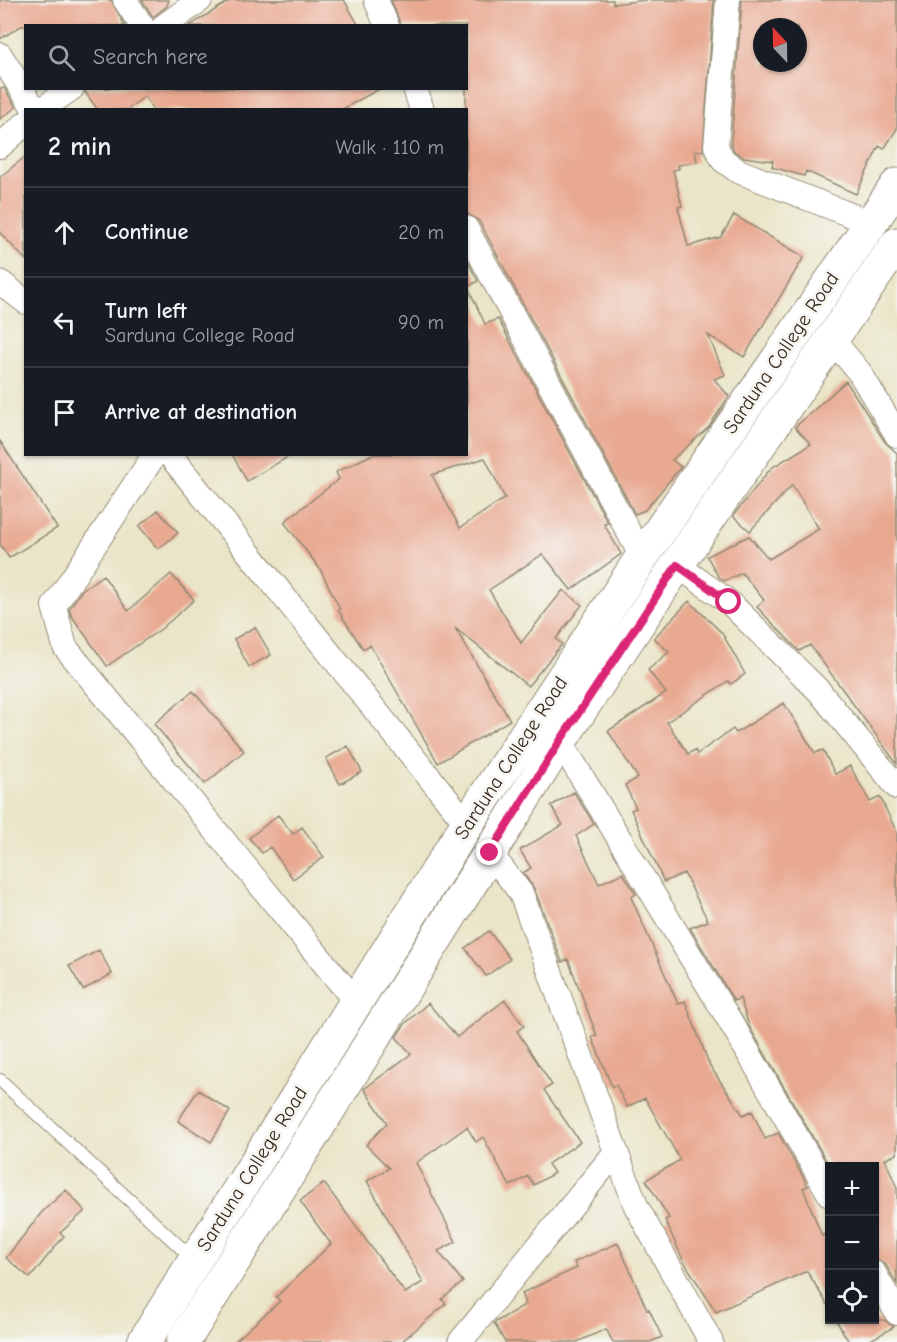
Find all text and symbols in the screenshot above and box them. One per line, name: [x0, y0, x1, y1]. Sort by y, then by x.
north arrow: [753, 18, 807, 72]
search box: [24, 24, 468, 90]
icon: search: [45, 41, 78, 74]
text: Search here: [93, 44, 208, 70]
text: 2 min: [48, 132, 111, 162]
text: Walk · 110 m: [336, 136, 444, 159]
icon: ahead: [48, 216, 81, 249]
text: Continue: [105, 219, 188, 245]
text: 20 m: [398, 221, 444, 244]
street label: Sarduna College Road: [718, 268, 844, 438]
text: Turn left: [105, 298, 187, 324]
icon: left: [48, 306, 81, 339]
text: 90 m: [398, 311, 444, 334]
text: Sarduna College Road: [105, 324, 295, 347]
icon: arrive: [48, 396, 81, 429]
text: Arrive at destination: [105, 399, 297, 425]
route start: [715, 588, 741, 614]
street label: Sarduna College Road: [450, 672, 572, 844]
route end: [476, 839, 502, 865]
street label: Sarduna College Road: [192, 1082, 312, 1256]
map controls: [825, 1162, 879, 1324]
button: +: [825, 1162, 879, 1216]
button: −: [825, 1216, 879, 1270]
button: locate: [825, 1270, 879, 1324]

